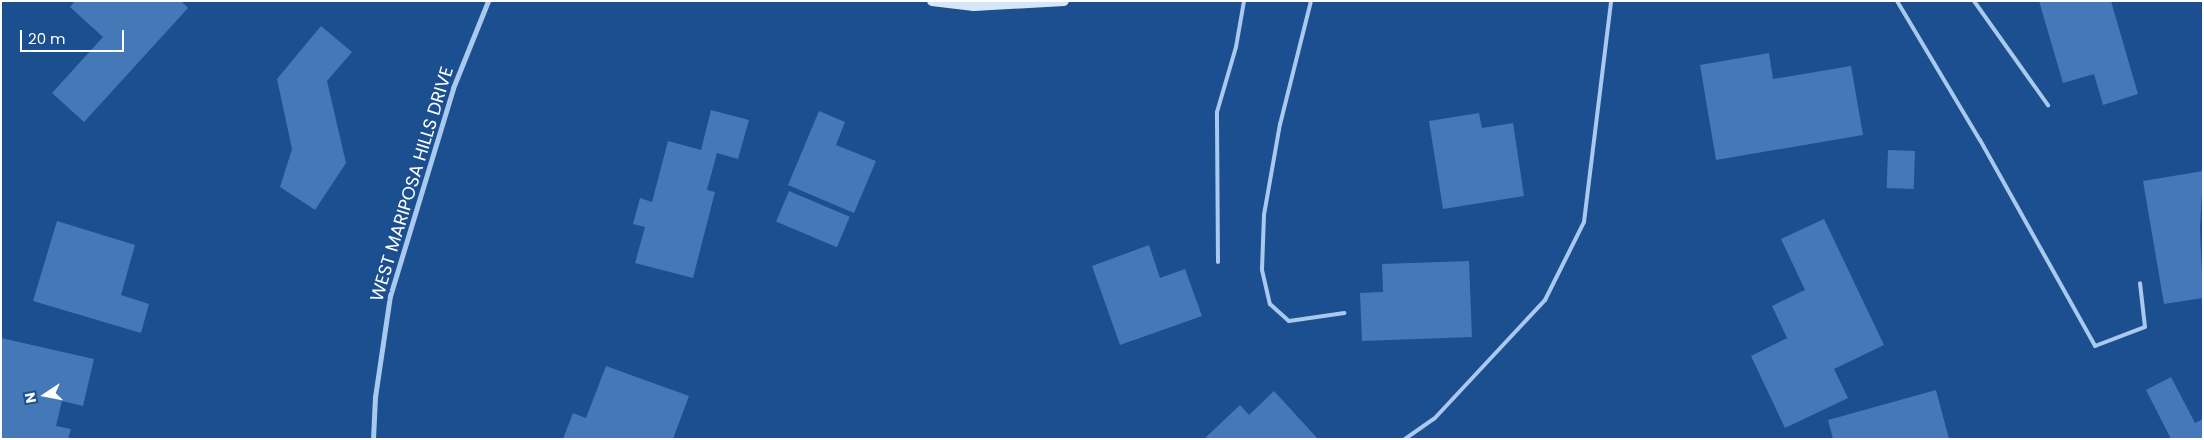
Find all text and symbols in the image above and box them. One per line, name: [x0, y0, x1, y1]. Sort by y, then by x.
scale bar: [22, 20, 126, 52]
text: 20 m: [28, 28, 66, 49]
street label: WEST MARIPOSA HILLS DRIVE: [366, 64, 458, 304]
north arrow: [20, 370, 70, 420]
text: N: [19, 391, 41, 405]

